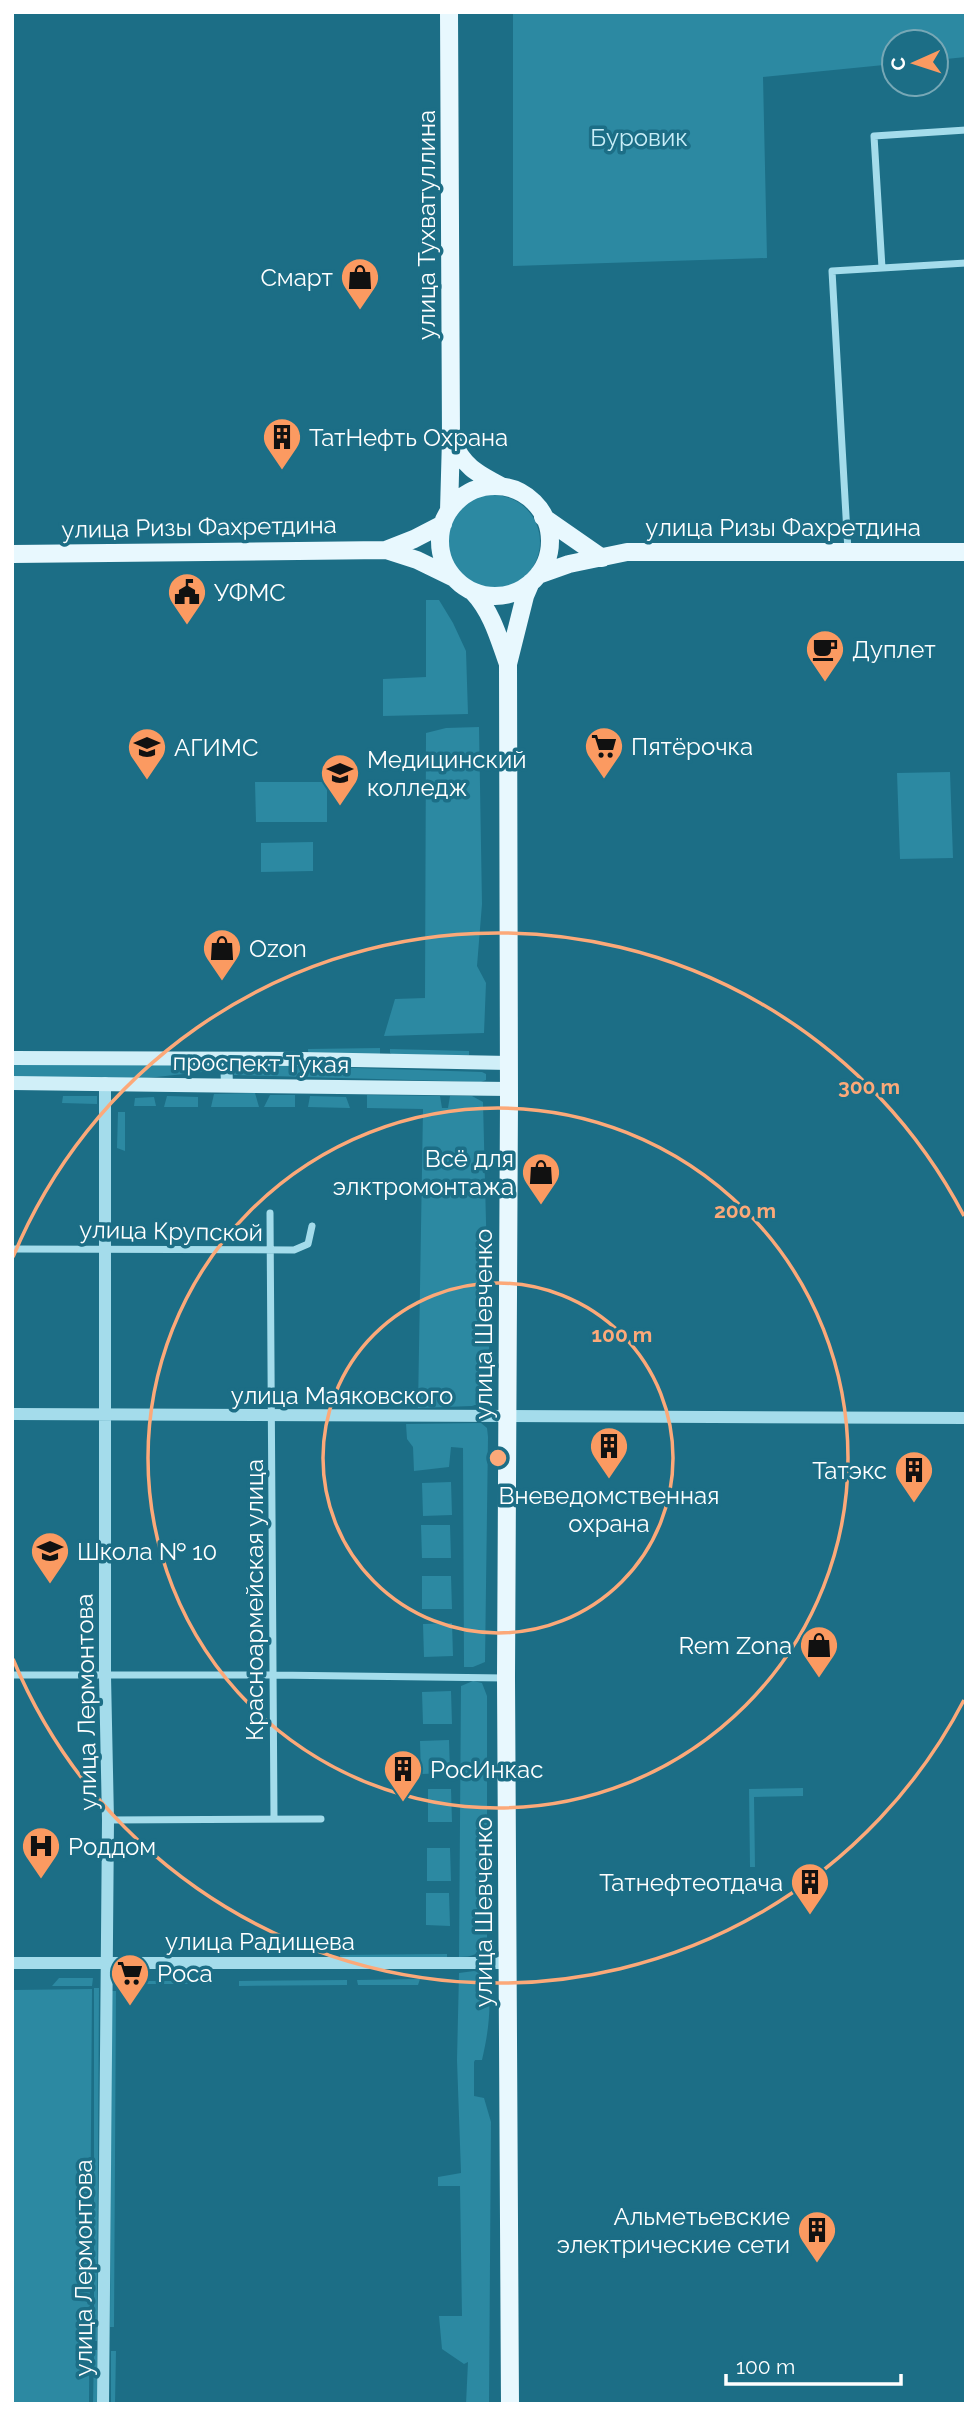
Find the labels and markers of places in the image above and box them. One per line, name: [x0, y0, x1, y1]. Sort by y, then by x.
shop icon: Смарт: [339, 256, 381, 311]
place label: Смарт: [260, 263, 334, 292]
building icon: ТатНефть Охрана: [261, 416, 303, 471]
place label: ТатНефть Охрана: [309, 423, 508, 452]
public building icon: УФМС: [166, 571, 208, 626]
place label: УФМС: [214, 578, 286, 607]
cafe icon: Дуплет: [804, 628, 846, 683]
place label: Дуплет: [852, 635, 936, 664]
supermarket icon: Пятёрочка: [583, 725, 625, 780]
school or university icon: АГИМС: [126, 726, 168, 781]
place label: Пятёрочка: [631, 732, 753, 761]
place label: АГИМС: [174, 733, 258, 762]
place label: Медицинский колледж: [367, 745, 526, 802]
school or university icon: Медицинский колледж: [319, 752, 361, 807]
shop icon: Ozon: [201, 927, 243, 982]
place label: Ozon: [249, 934, 307, 963]
place label: Всё для элктромонтажа: [332, 1144, 514, 1201]
shop icon: Всё для элктромонтажа: [520, 1151, 562, 1206]
building icon: Вневедомственная охрана: [588, 1425, 630, 1480]
centre of rings: [486, 1446, 510, 1470]
building icon: Татэкс: [893, 1449, 935, 1504]
place label: Татэкс: [812, 1456, 887, 1485]
place label: Вневедомственная охрана: [498, 1481, 720, 1538]
school or university icon: Школа № 10: [29, 1530, 71, 1585]
place label: Школа № 10: [77, 1537, 217, 1566]
shop icon: Rem Zona: [798, 1624, 840, 1679]
place label: Rem Zona: [678, 1631, 792, 1660]
building icon: РосИнкас: [382, 1748, 424, 1803]
place label: РосИнкас: [430, 1755, 543, 1784]
hospital icon: Роддом: [20, 1825, 62, 1880]
place label: Роддом: [68, 1832, 156, 1861]
building icon: Татнефтеотдача: [789, 1861, 831, 1916]
place label: Татнефтеотдача: [599, 1868, 783, 1897]
supermarket icon: Роса: [109, 1952, 151, 2007]
place label: Роса: [157, 1959, 212, 1988]
place label: Альметьевские электрические сети: [556, 2202, 790, 2259]
building icon: Альметьевские электрические сети: [796, 2209, 838, 2264]

